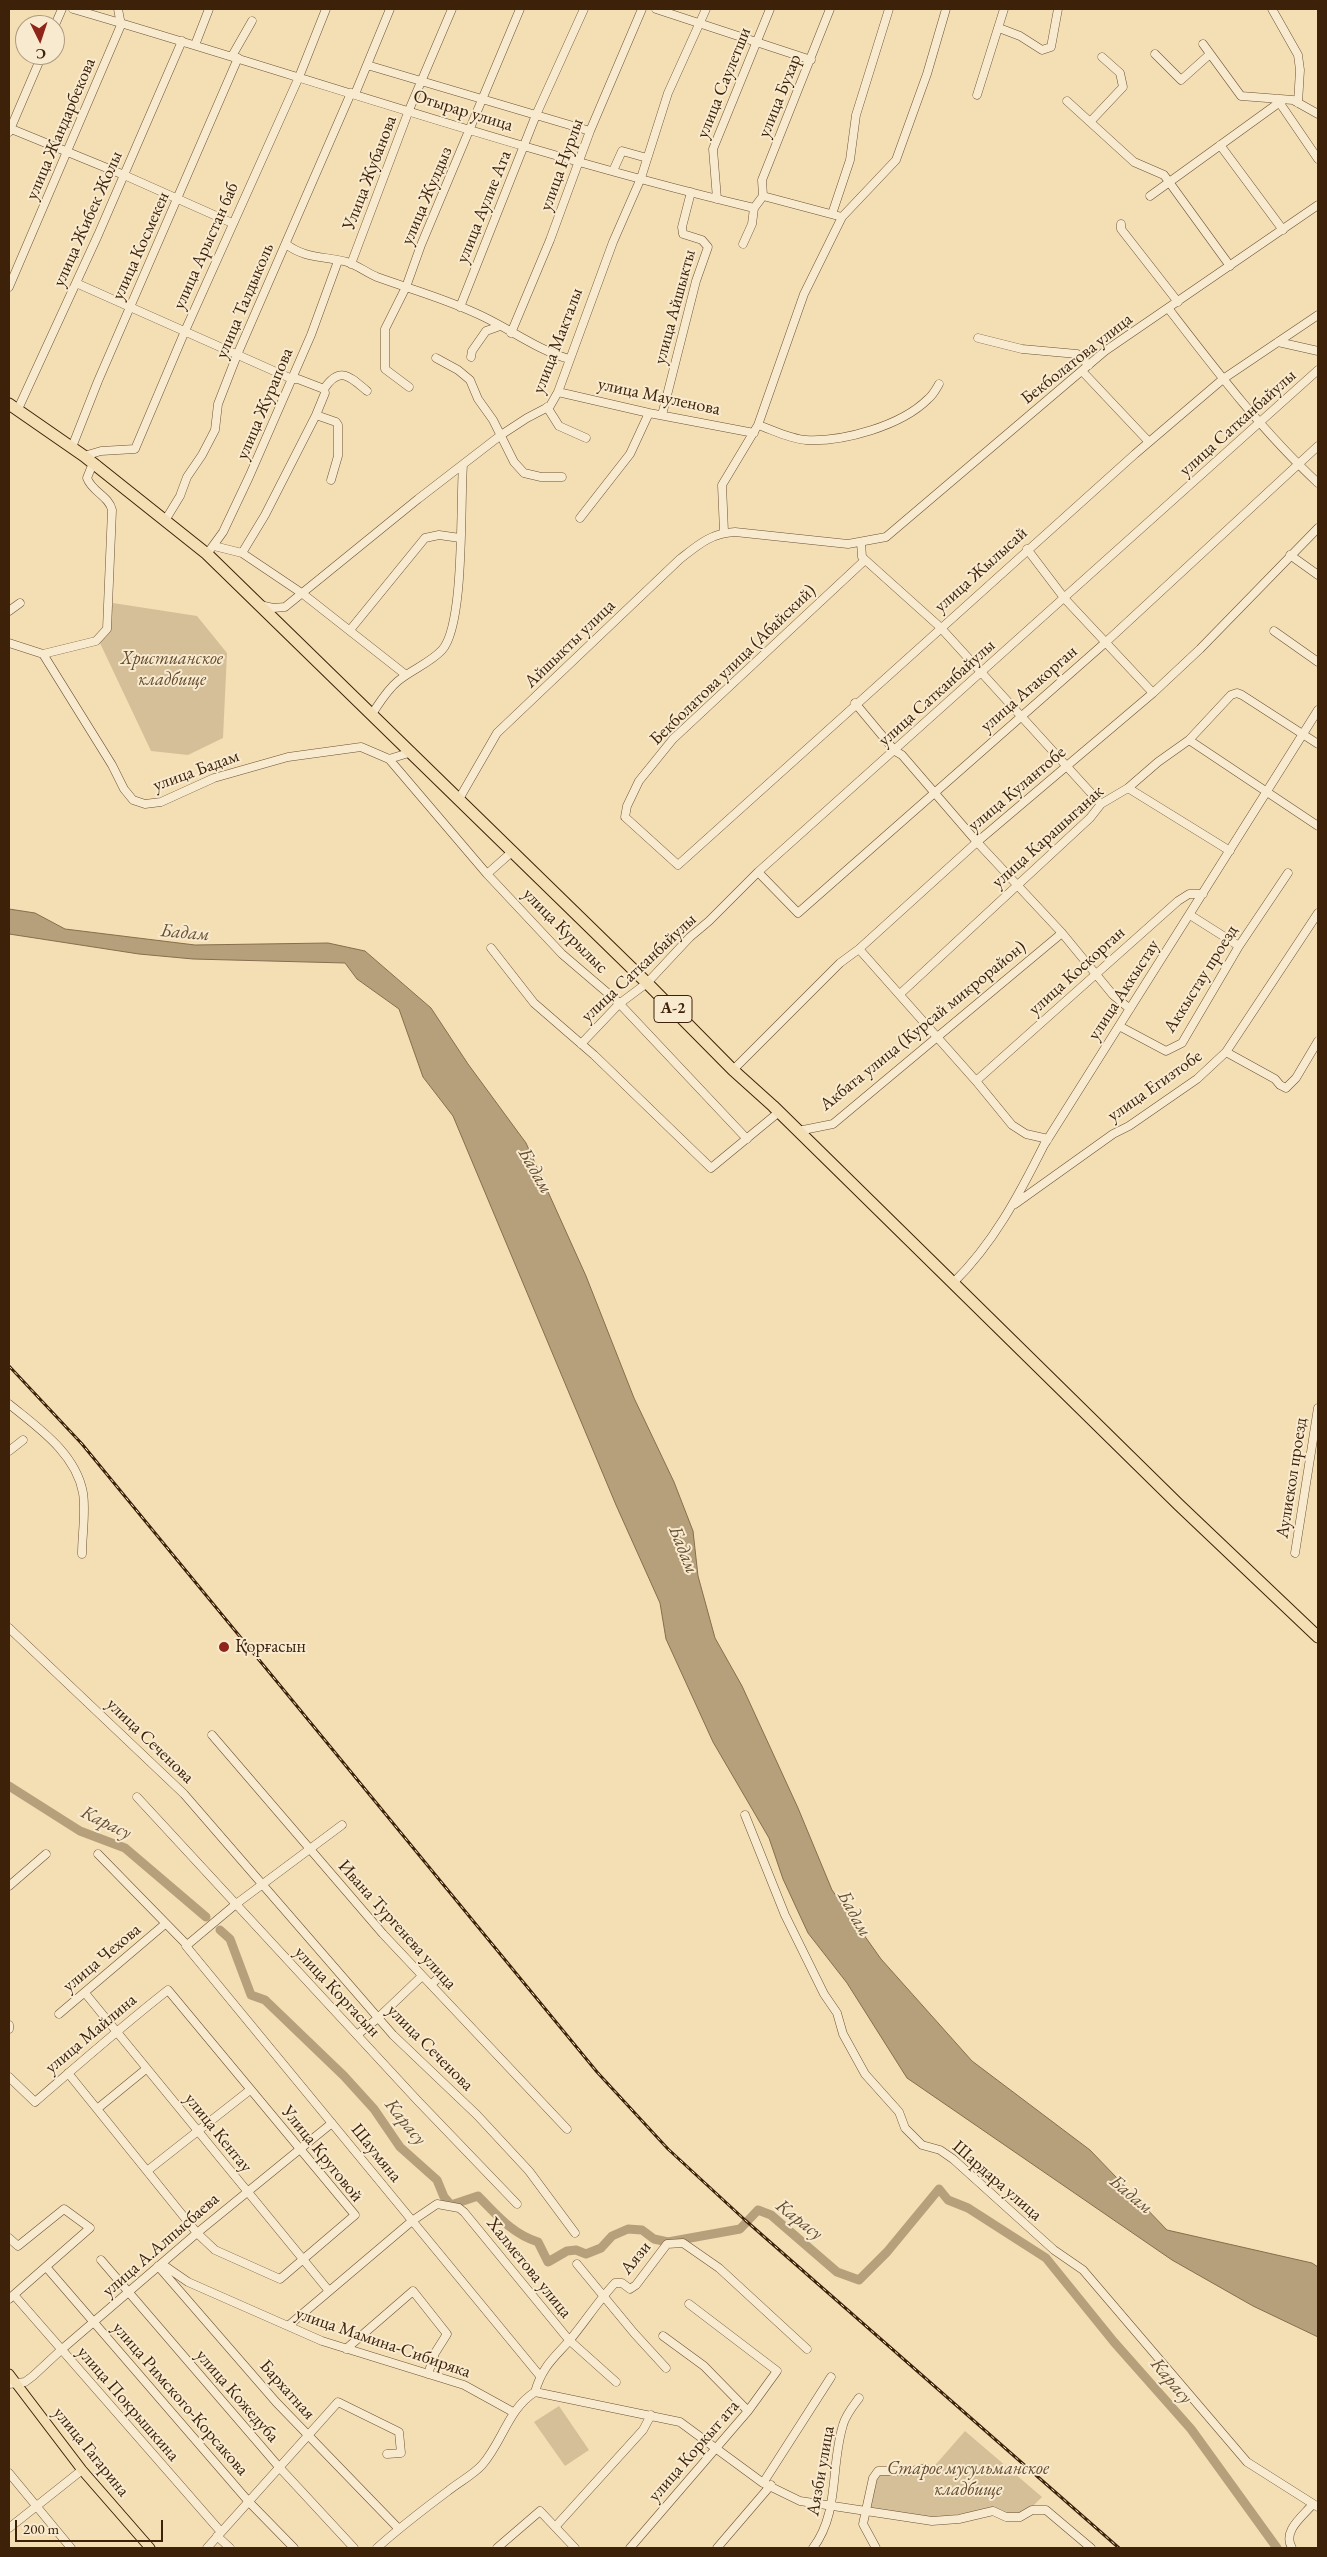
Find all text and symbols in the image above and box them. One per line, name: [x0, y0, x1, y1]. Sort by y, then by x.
north arrow: [15, 15, 65, 65]
street label: улица Саулетши: [692, 24, 756, 142]
text: С: [35, 45, 47, 63]
street label: улица Бухар: [753, 51, 807, 141]
street label: улица Жандарбекова: [21, 55, 101, 203]
street label: Отырар улица: [410, 86, 516, 136]
street label: Улица Жубанова: [338, 113, 402, 233]
street label: улица Нурлы: [535, 116, 589, 214]
street label: улица Жулдыз: [397, 144, 457, 248]
street label: улица Жибек Жолы: [48, 148, 128, 290]
street label: улица Аулие Ата: [452, 148, 516, 266]
street label: улица Арыстан баб: [168, 179, 244, 313]
street label: улица Космекен: [107, 188, 175, 304]
street label: улица Талдыколь: [211, 240, 279, 362]
street label: улица Айшыкты: [649, 247, 701, 367]
street label: улица Макталы: [528, 285, 588, 397]
street label: Бекболатова улица: [1017, 309, 1137, 409]
street label: улица Журапова: [232, 345, 298, 463]
street label: улица Сатканбайулы: [1175, 365, 1301, 481]
street label: улица Мауленова: [596, 373, 722, 421]
street label: улица Жылысай: [930, 523, 1032, 617]
street label: Бекболатова улица (Абайский): [646, 580, 820, 750]
street label: Айшыкты улица: [520, 595, 620, 693]
street label: улица Сатканбайулы: [874, 635, 1000, 751]
street label: улица Атакорган: [976, 641, 1082, 737]
park label: Христианское кладбище: [121, 648, 223, 691]
street label: улица Кулантобе: [964, 742, 1070, 836]
street label: улица Бадам: [150, 745, 242, 797]
street label: улица Карашыганак: [988, 781, 1108, 893]
street label: улица Курылыс: [518, 884, 612, 978]
street label: улица Сатканбайулы: [577, 909, 701, 1027]
water label: Бадам: [159, 919, 211, 947]
street label: Аккыстау проезд: [1159, 921, 1243, 1037]
street label: улица Коскорган: [1024, 922, 1130, 1020]
street label: Акбата улица (Курсай микрорайон): [816, 936, 1030, 1116]
street label: улица Аккыстау: [1083, 936, 1165, 1044]
road number: A-2: [654, 996, 692, 1022]
street label: улица Егизтобе: [1104, 1046, 1206, 1126]
water label: Бадам: [513, 1144, 557, 1198]
street label: Аулиекол проезд: [1272, 1416, 1312, 1540]
water label: Бадам: [663, 1523, 703, 1577]
place label: Қорғасын: [235, 1636, 306, 1658]
marker: Қорғасын: [217, 1640, 231, 1654]
street label: улица Сеченова: [102, 1694, 198, 1788]
water label: Карасу: [77, 1801, 135, 1845]
street label: Ивана Тургенева улица: [333, 1856, 461, 1994]
water label: Бадам: [832, 1887, 876, 1941]
street label: улица Чехова: [58, 1919, 146, 1997]
street label: улица Коргасын: [289, 1942, 385, 2042]
street label: улица Майлина: [41, 1989, 141, 2079]
street label: улица Сеченова: [382, 2000, 478, 2096]
street label: улица Кентау: [179, 2089, 257, 2177]
water label: Карасу: [379, 2094, 431, 2150]
street label: Улица Круговой: [277, 2101, 367, 2207]
street label: Шаумяна: [346, 2119, 406, 2187]
street label: Шардара улица: [948, 2136, 1046, 2226]
water label: Бадам: [1105, 2170, 1157, 2220]
street label: улица А.Алпысбаева: [98, 2188, 224, 2302]
water label: Карасу: [771, 2195, 827, 2245]
street label: Халметова улица: [482, 2213, 576, 2323]
street label: Аязи: [616, 2237, 656, 2279]
street label: улица Мамина-Сибиряка: [293, 2303, 473, 2383]
street label: улица Римского-Корсакова: [107, 2318, 253, 2480]
street label: улица Покрышкина: [72, 2342, 184, 2466]
street label: улица Кожедуба: [191, 2345, 283, 2447]
water label: Карасу: [1145, 2353, 1197, 2409]
street label: Бархатная: [255, 2356, 319, 2424]
street label: улица Коркыт ата: [644, 2396, 744, 2506]
street label: улица Гагарина: [48, 2403, 134, 2501]
street label: Аязби улица: [802, 2424, 840, 2518]
park label: Старое мусульманское кладбище: [887, 2458, 1049, 2500]
scale bar: [18, 2510, 165, 2542]
text: 200 m: [23, 2519, 59, 2538]

